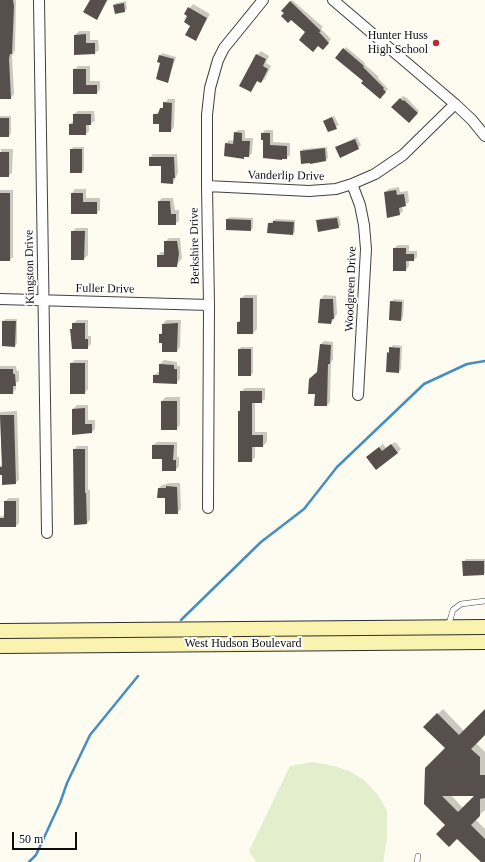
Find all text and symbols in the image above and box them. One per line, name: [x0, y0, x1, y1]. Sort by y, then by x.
place label: Hunter Huss High School: [368, 29, 428, 57]
marker: Hunter Huss High School: [431, 38, 441, 48]
street label: Vanderlip Drive: [247, 168, 325, 184]
street label: Berkshire Drive: [187, 207, 203, 285]
street label: Kingston Drive: [22, 230, 38, 304]
street label: Woodgreen Drive: [342, 246, 360, 332]
street label: Fuller Drive: [75, 281, 135, 297]
street label: West Hudson Boulevard: [184, 637, 302, 651]
scale bar: [14, 824, 79, 850]
text: 50 m: [19, 832, 43, 846]

